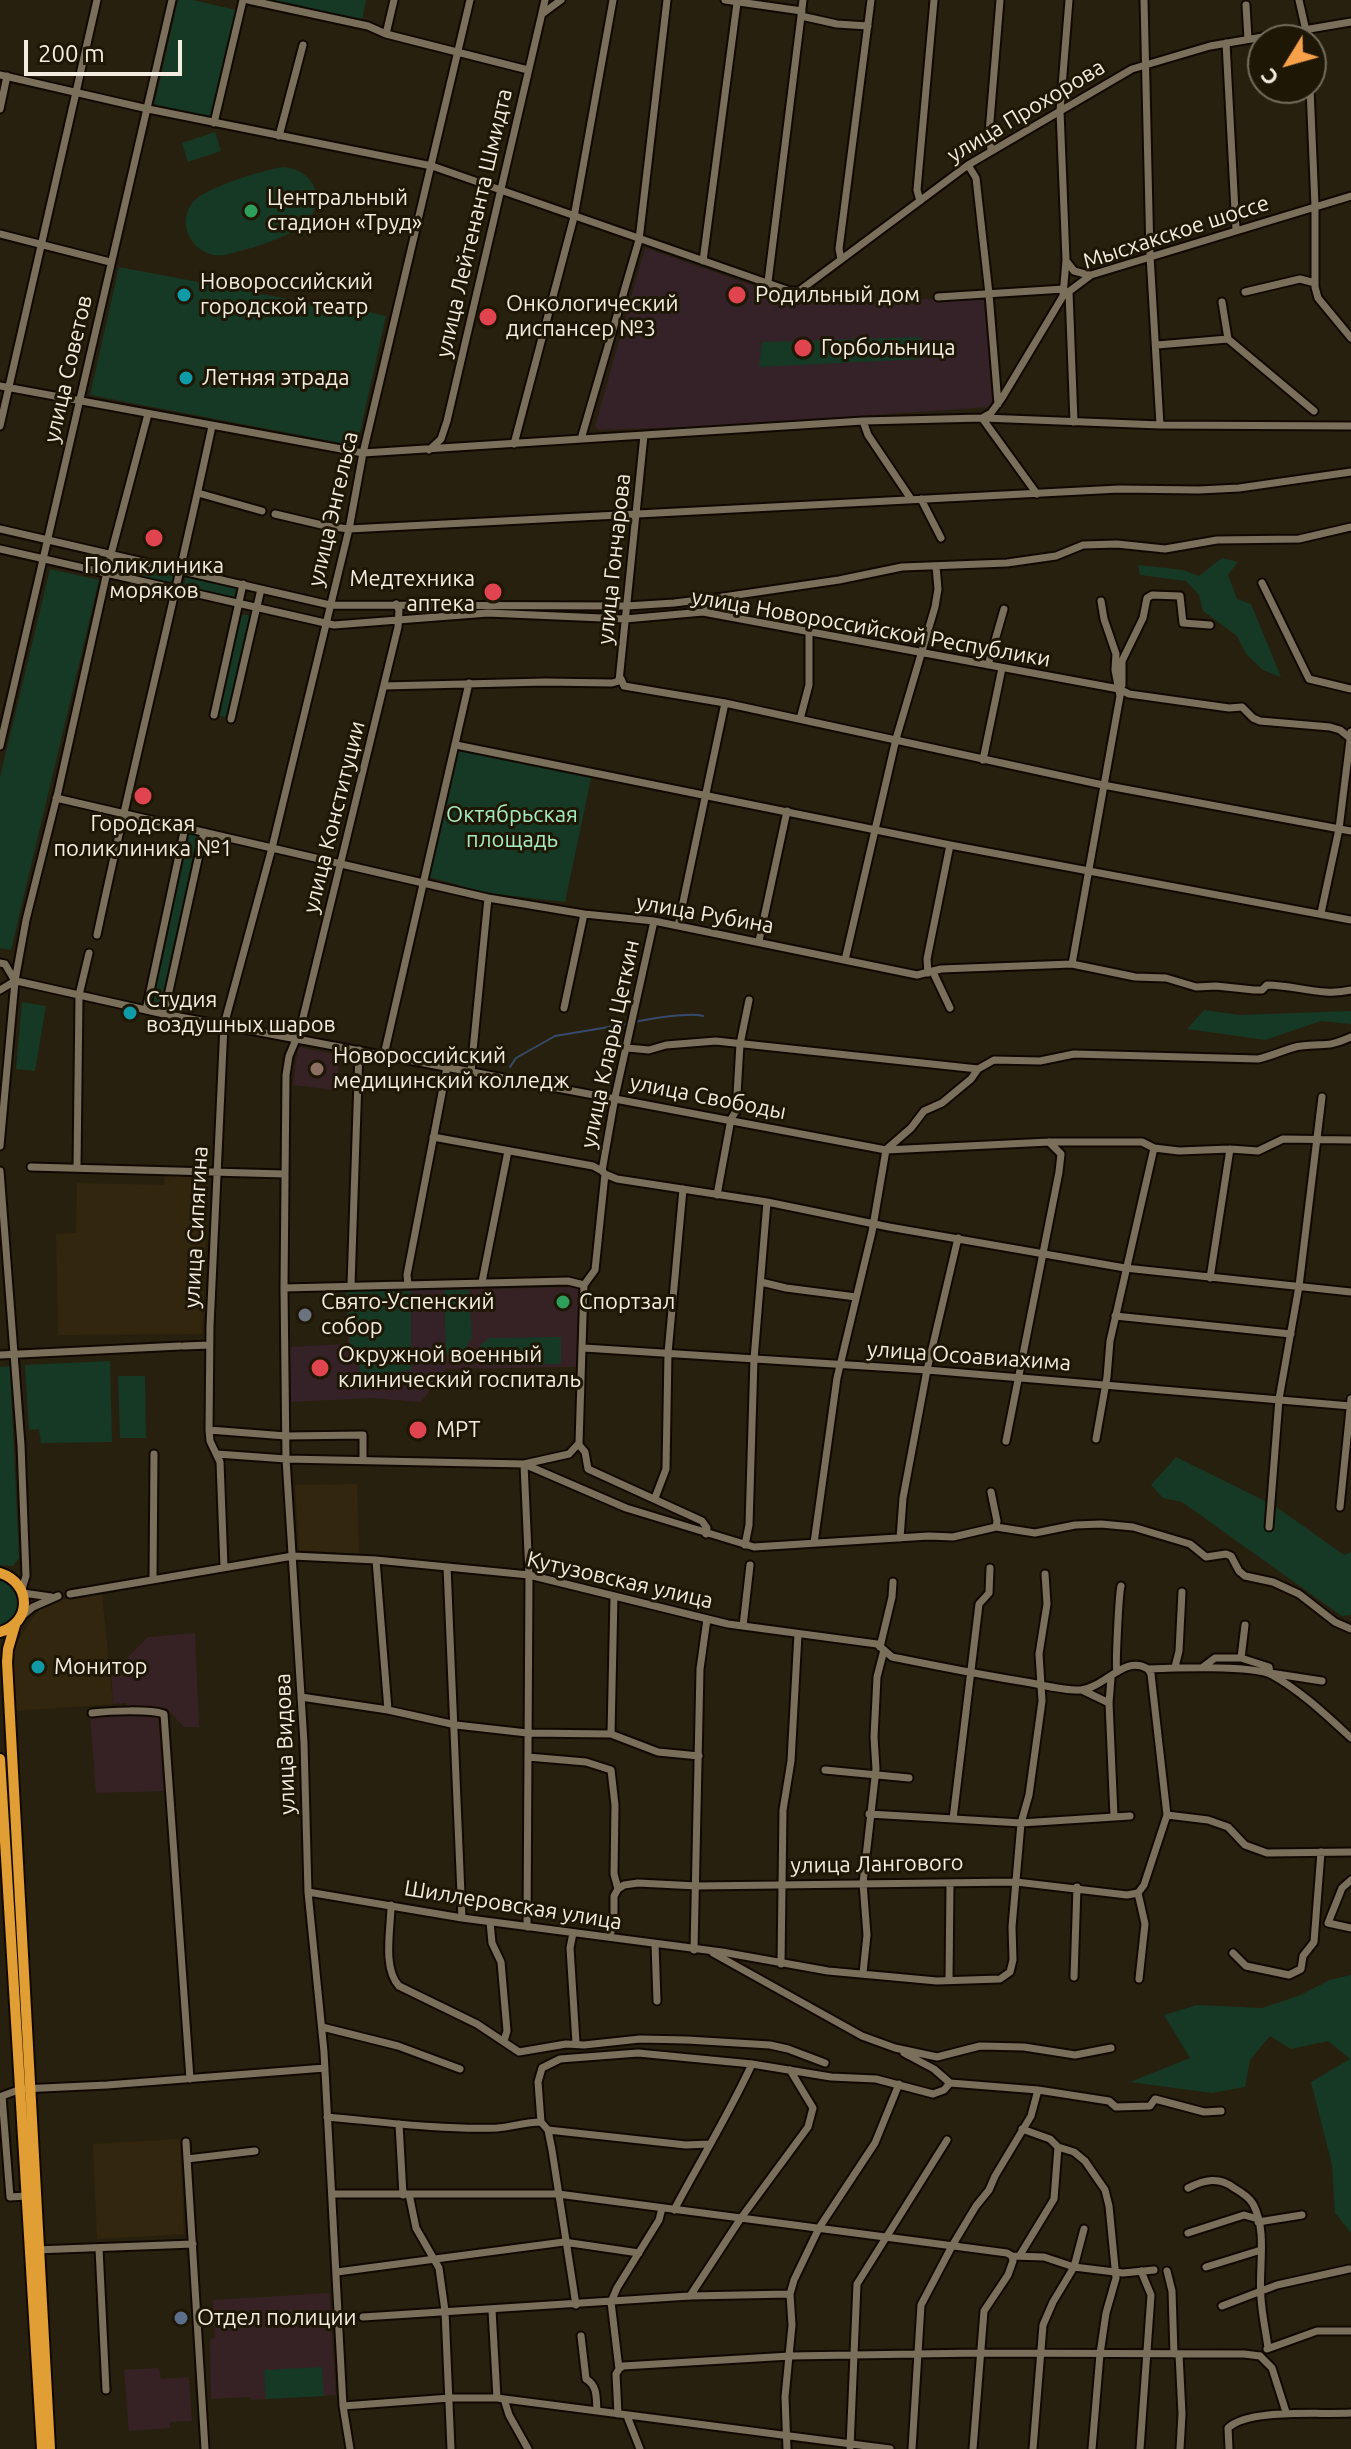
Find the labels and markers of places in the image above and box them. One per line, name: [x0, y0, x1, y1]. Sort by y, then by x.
place label: Центральный стадион «Труд»: [267, 185, 422, 236]
marker: Центральный стадион «Труд»: [242, 202, 260, 220]
place label: Новороссийский городской театр: [200, 269, 373, 320]
place label: Родильный дом: [755, 282, 920, 308]
marker: Родильный дом: [726, 284, 748, 306]
marker: Новороссийский городской театр: [175, 286, 193, 304]
place label: Онкологический диспансер №3: [506, 291, 679, 342]
marker: Онкологический диспансер №3: [477, 306, 499, 328]
place label: Горбольница: [821, 335, 955, 361]
marker: Горбольница: [792, 337, 814, 359]
place label: Летняя этрада: [202, 365, 349, 391]
marker: Летняя этрада: [177, 369, 195, 387]
marker: Поликлиника моряков: [143, 527, 165, 549]
place label: Поликлиника моряков: [84, 553, 224, 604]
place label: Медтехника аптека: [349, 566, 475, 618]
marker: Медтехника аптека: [482, 581, 504, 603]
marker: Городская поликлиника №1: [132, 785, 154, 807]
place label: Городская поликлиника №1: [53, 811, 233, 862]
place label: Студия воздушных шаров: [146, 987, 336, 1038]
marker: Студия воздушных шаров: [121, 1004, 139, 1022]
place label: Новороссийский медицинский колледж: [333, 1043, 570, 1094]
marker: Новороссийский медицинский колледж: [308, 1060, 326, 1078]
place label: Свято-Успенский собор: [321, 1289, 494, 1340]
place label: Спортзал: [579, 1289, 675, 1315]
marker: Спортзал: [554, 1293, 572, 1311]
marker: Свято-Успенский собор: [296, 1306, 314, 1324]
place label: Окружной военный клинический госпиталь: [338, 1342, 581, 1394]
marker: Окружной военный клинический госпиталь: [309, 1357, 331, 1379]
place label: МРТ: [436, 1417, 481, 1443]
marker: МРТ: [407, 1419, 429, 1441]
place label: Монитор: [54, 1654, 147, 1680]
marker: Монитор: [29, 1658, 47, 1676]
place label: Отдел полиции: [197, 2305, 356, 2331]
marker: Отдел полиции: [172, 2309, 190, 2327]

